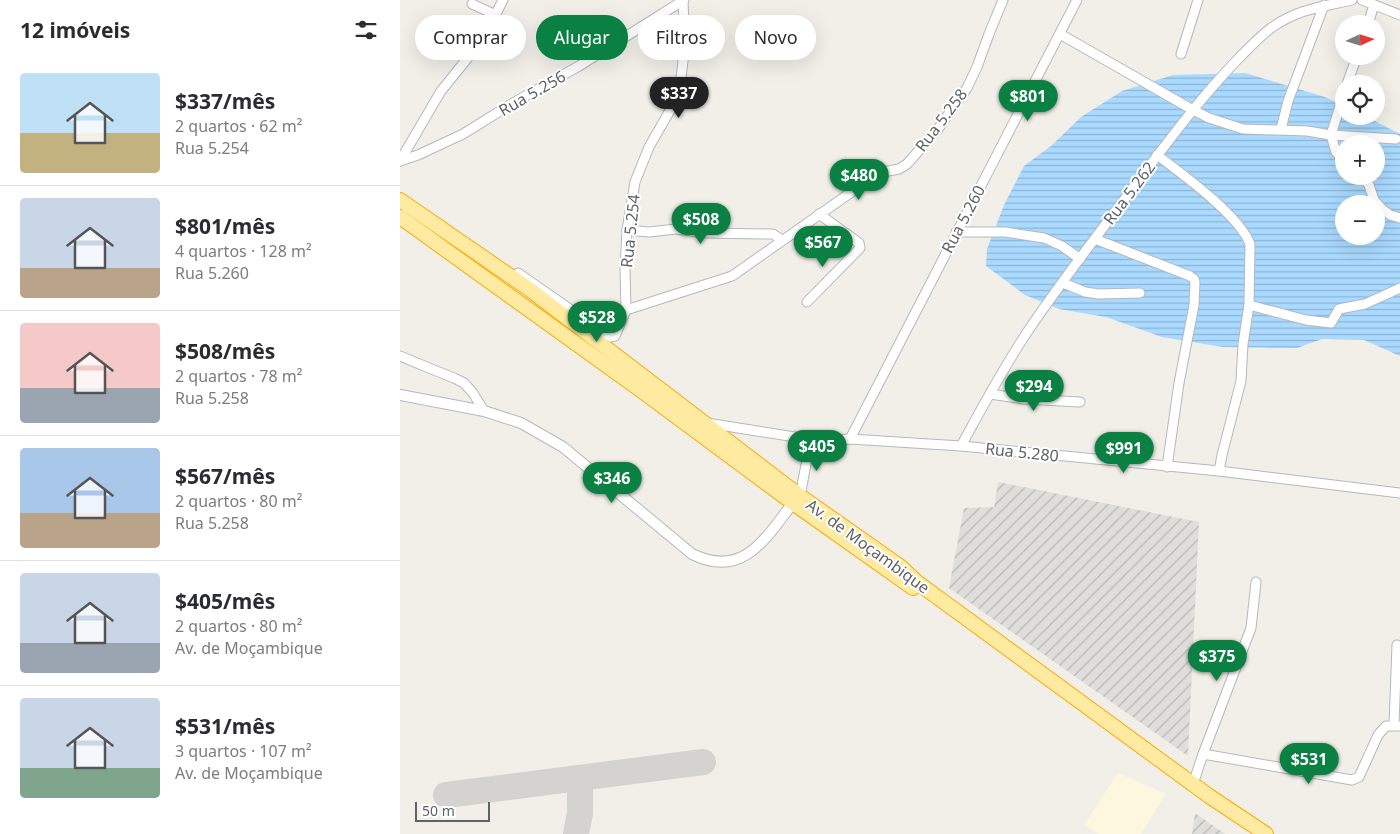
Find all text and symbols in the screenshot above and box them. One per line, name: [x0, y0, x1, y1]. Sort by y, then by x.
chip: Comprar: [415, 15, 526, 60]
chip: Alugar: [536, 15, 628, 60]
chip: Filtros: [638, 15, 725, 60]
chip: Novo: [735, 15, 816, 60]
north arrow: [1335, 15, 1385, 65]
map controls: [1335, 15, 1385, 245]
text: 12 imóveis: [20, 16, 130, 44]
icon: filters: [352, 16, 380, 44]
street label: Rua 5.256: [495, 65, 569, 121]
button: locate: [1335, 75, 1385, 125]
pin: $337: [649, 76, 709, 119]
pin: $801: [998, 80, 1058, 122]
text: $337: [661, 82, 697, 104]
street label: Rua 5.258: [910, 84, 972, 156]
text: $801: [1010, 85, 1046, 107]
text: $337/mês: [175, 87, 275, 115]
icon: home: [60, 93, 120, 153]
text: 2 quartos · 62 m²: [175, 115, 302, 137]
button: +: [1335, 135, 1385, 185]
text: Rua 5.254: [175, 137, 249, 159]
street label: Rua 5.262: [1098, 157, 1160, 229]
pin: $480: [829, 158, 889, 201]
text: $480: [841, 164, 877, 186]
street label: Rua 5.260: [936, 181, 990, 257]
street label: Rua 5.254: [615, 193, 645, 269]
button: −: [1335, 195, 1385, 245]
pin: $508: [671, 202, 731, 245]
text: $508: [683, 208, 719, 230]
text: $801/mês: [175, 212, 275, 240]
icon: home: [60, 218, 120, 278]
pin: $567: [793, 226, 853, 268]
text: $567: [805, 231, 841, 253]
text: 4 quartos · 128 m²: [175, 240, 312, 262]
text: Rua 5.260: [175, 262, 249, 284]
pin: $528: [567, 300, 627, 343]
text: $528: [579, 306, 615, 328]
text: $508/mês: [175, 337, 275, 365]
icon: home: [60, 343, 120, 403]
text: 2 quartos · 78 m²: [175, 365, 302, 387]
pin: $294: [1004, 370, 1064, 412]
text: $294: [1016, 375, 1052, 397]
text: Rua 5.258: [175, 387, 249, 409]
pin: $405: [787, 430, 847, 472]
pin: $991: [1094, 432, 1154, 474]
text: $405: [799, 435, 835, 457]
street label: Rua 5.280: [984, 437, 1060, 467]
text: $991: [1106, 437, 1142, 459]
text: $567/mês: [175, 462, 275, 490]
pin: $346: [582, 462, 642, 504]
text: $346: [594, 467, 630, 489]
icon: home: [60, 468, 120, 528]
text: 2 quartos · 80 m²: [175, 490, 302, 512]
street label: Av. de Moçambique: [802, 494, 934, 598]
text: Rua 5.258: [175, 512, 249, 534]
text: $405/mês: [175, 587, 275, 615]
icon: home: [60, 593, 120, 653]
text: 2 quartos · 80 m²: [175, 615, 302, 637]
text: Av. de Moçambique: [175, 637, 323, 659]
pin: $375: [1187, 640, 1247, 682]
text: $375: [1199, 645, 1235, 667]
text: $531/mês: [175, 712, 275, 740]
icon: home: [60, 718, 120, 778]
text: 3 quartos · 107 m²: [175, 740, 312, 762]
pin: $531: [1279, 742, 1339, 785]
text: $531: [1291, 748, 1327, 770]
text: Av. de Moçambique: [175, 762, 323, 784]
scale bar: [415, 799, 490, 822]
text: 50 m: [422, 801, 455, 820]

